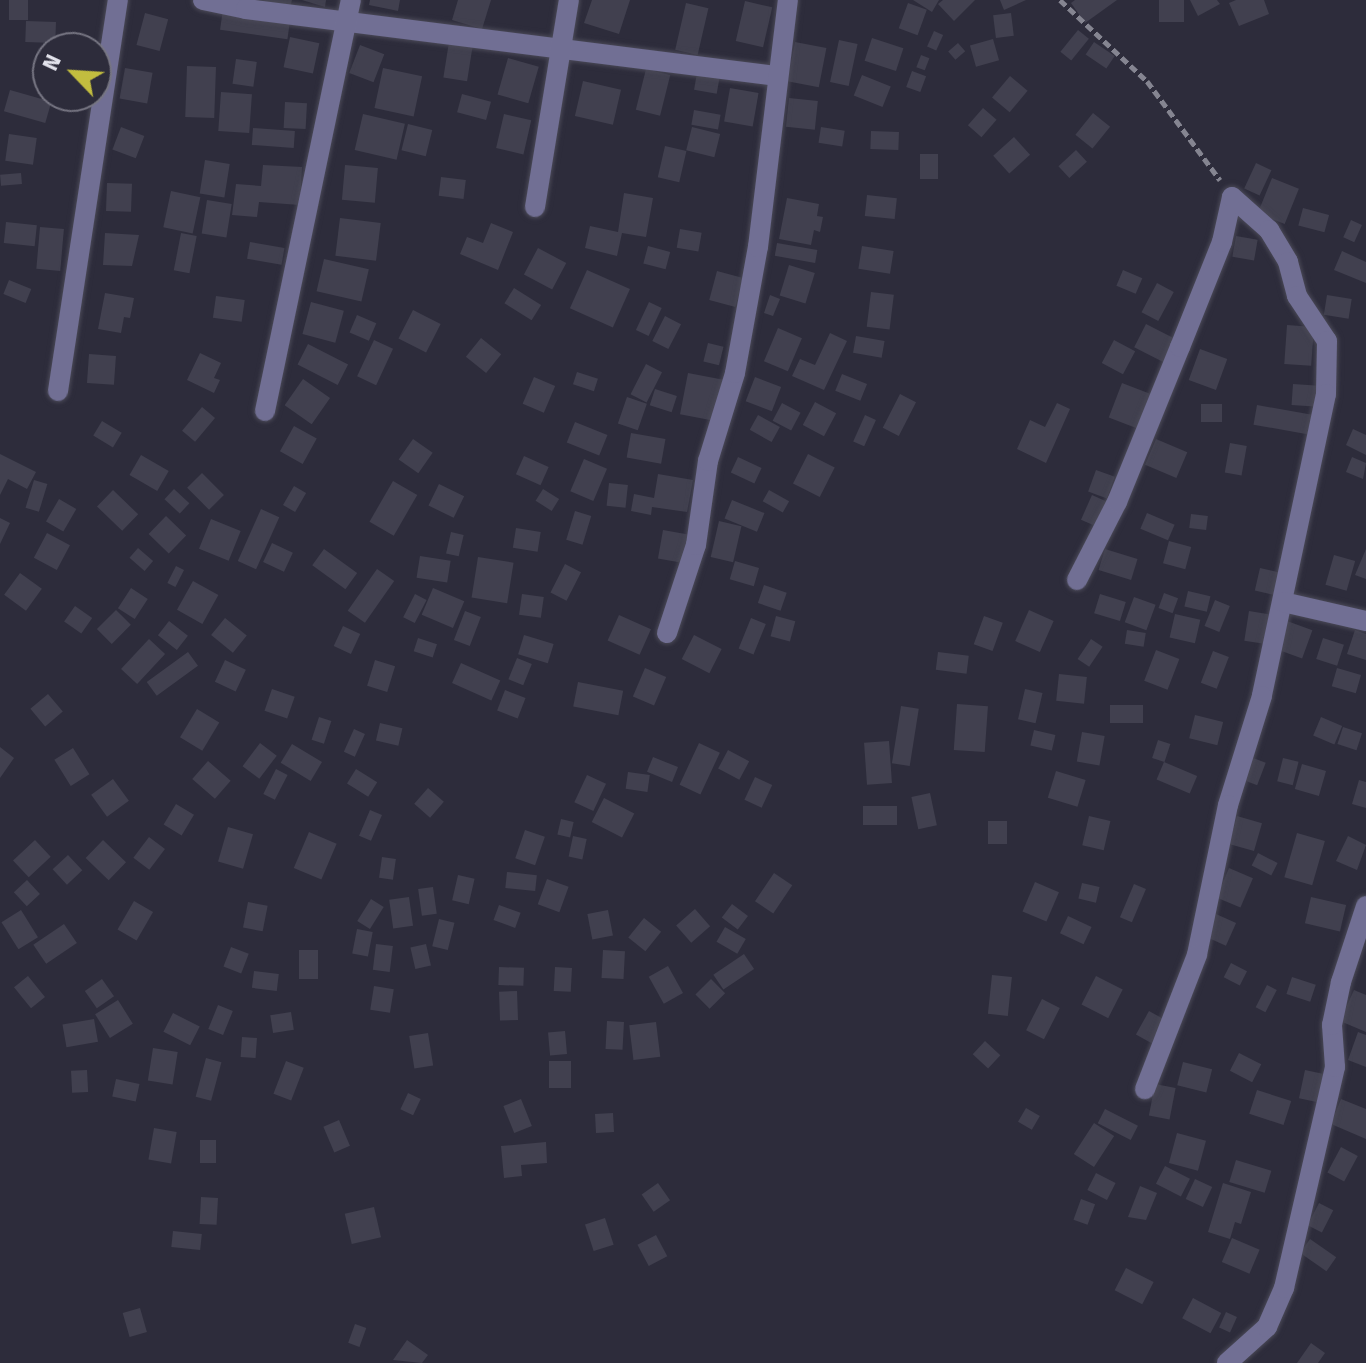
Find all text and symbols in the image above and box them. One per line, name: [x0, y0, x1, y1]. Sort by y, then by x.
north arrow: [32, 32, 112, 112]
text: N: [36, 50, 67, 75]

